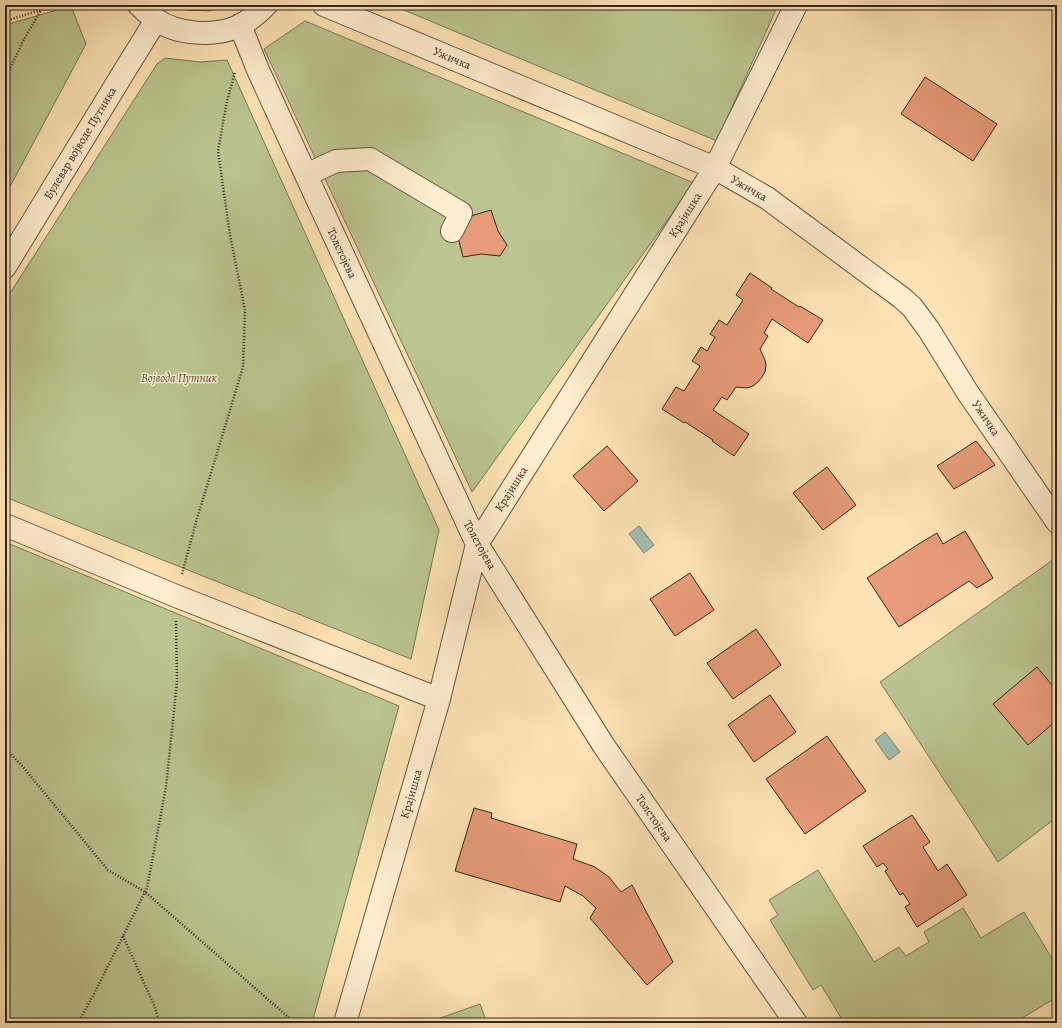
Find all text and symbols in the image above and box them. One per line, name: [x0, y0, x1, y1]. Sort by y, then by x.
street label: Ужичка: [431, 43, 474, 73]
street label: Булевар војводе Путника: [40, 83, 120, 202]
street label: Ужичка: [728, 171, 771, 205]
street label: Крајишка: [665, 189, 705, 241]
street label: Толстојева: [323, 225, 361, 281]
park label: Војвода Путник: [141, 370, 218, 386]
street label: Ужичка: [968, 397, 1004, 439]
street label: Крајишка: [491, 463, 531, 515]
street label: Толстојева: [460, 517, 500, 573]
street label: Крајишка: [396, 767, 426, 821]
street label: Толстојева: [632, 791, 676, 845]

